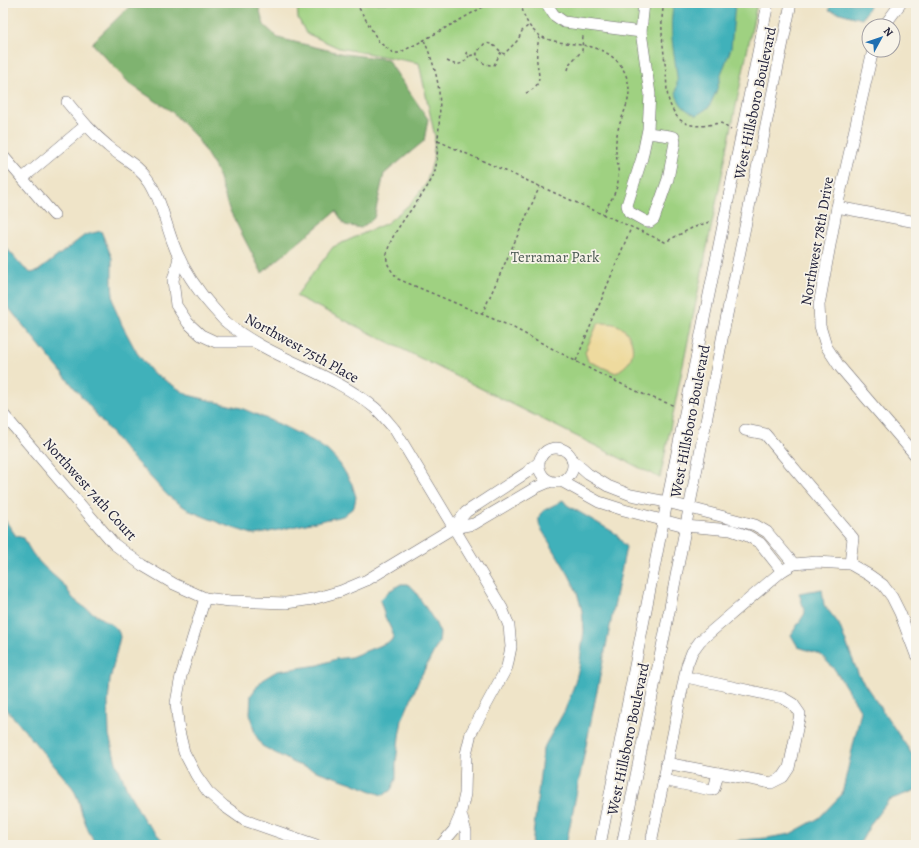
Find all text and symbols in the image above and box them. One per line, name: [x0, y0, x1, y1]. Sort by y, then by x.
north arrow: [861, 18, 901, 58]
street label: West Hillsboro Boulevard: [729, 24, 781, 182]
text: N: [880, 24, 897, 40]
street label: Northwest 78th Drive: [796, 175, 838, 307]
park label: Terramar Park: [511, 247, 600, 267]
street label: Northwest 75th Place: [241, 308, 363, 388]
street label: West Hillsboro Boulevard: [665, 342, 715, 500]
street label: Northwest 74th Court: [38, 433, 142, 545]
street label: West Hillsboro Boulevard: [602, 660, 654, 818]

